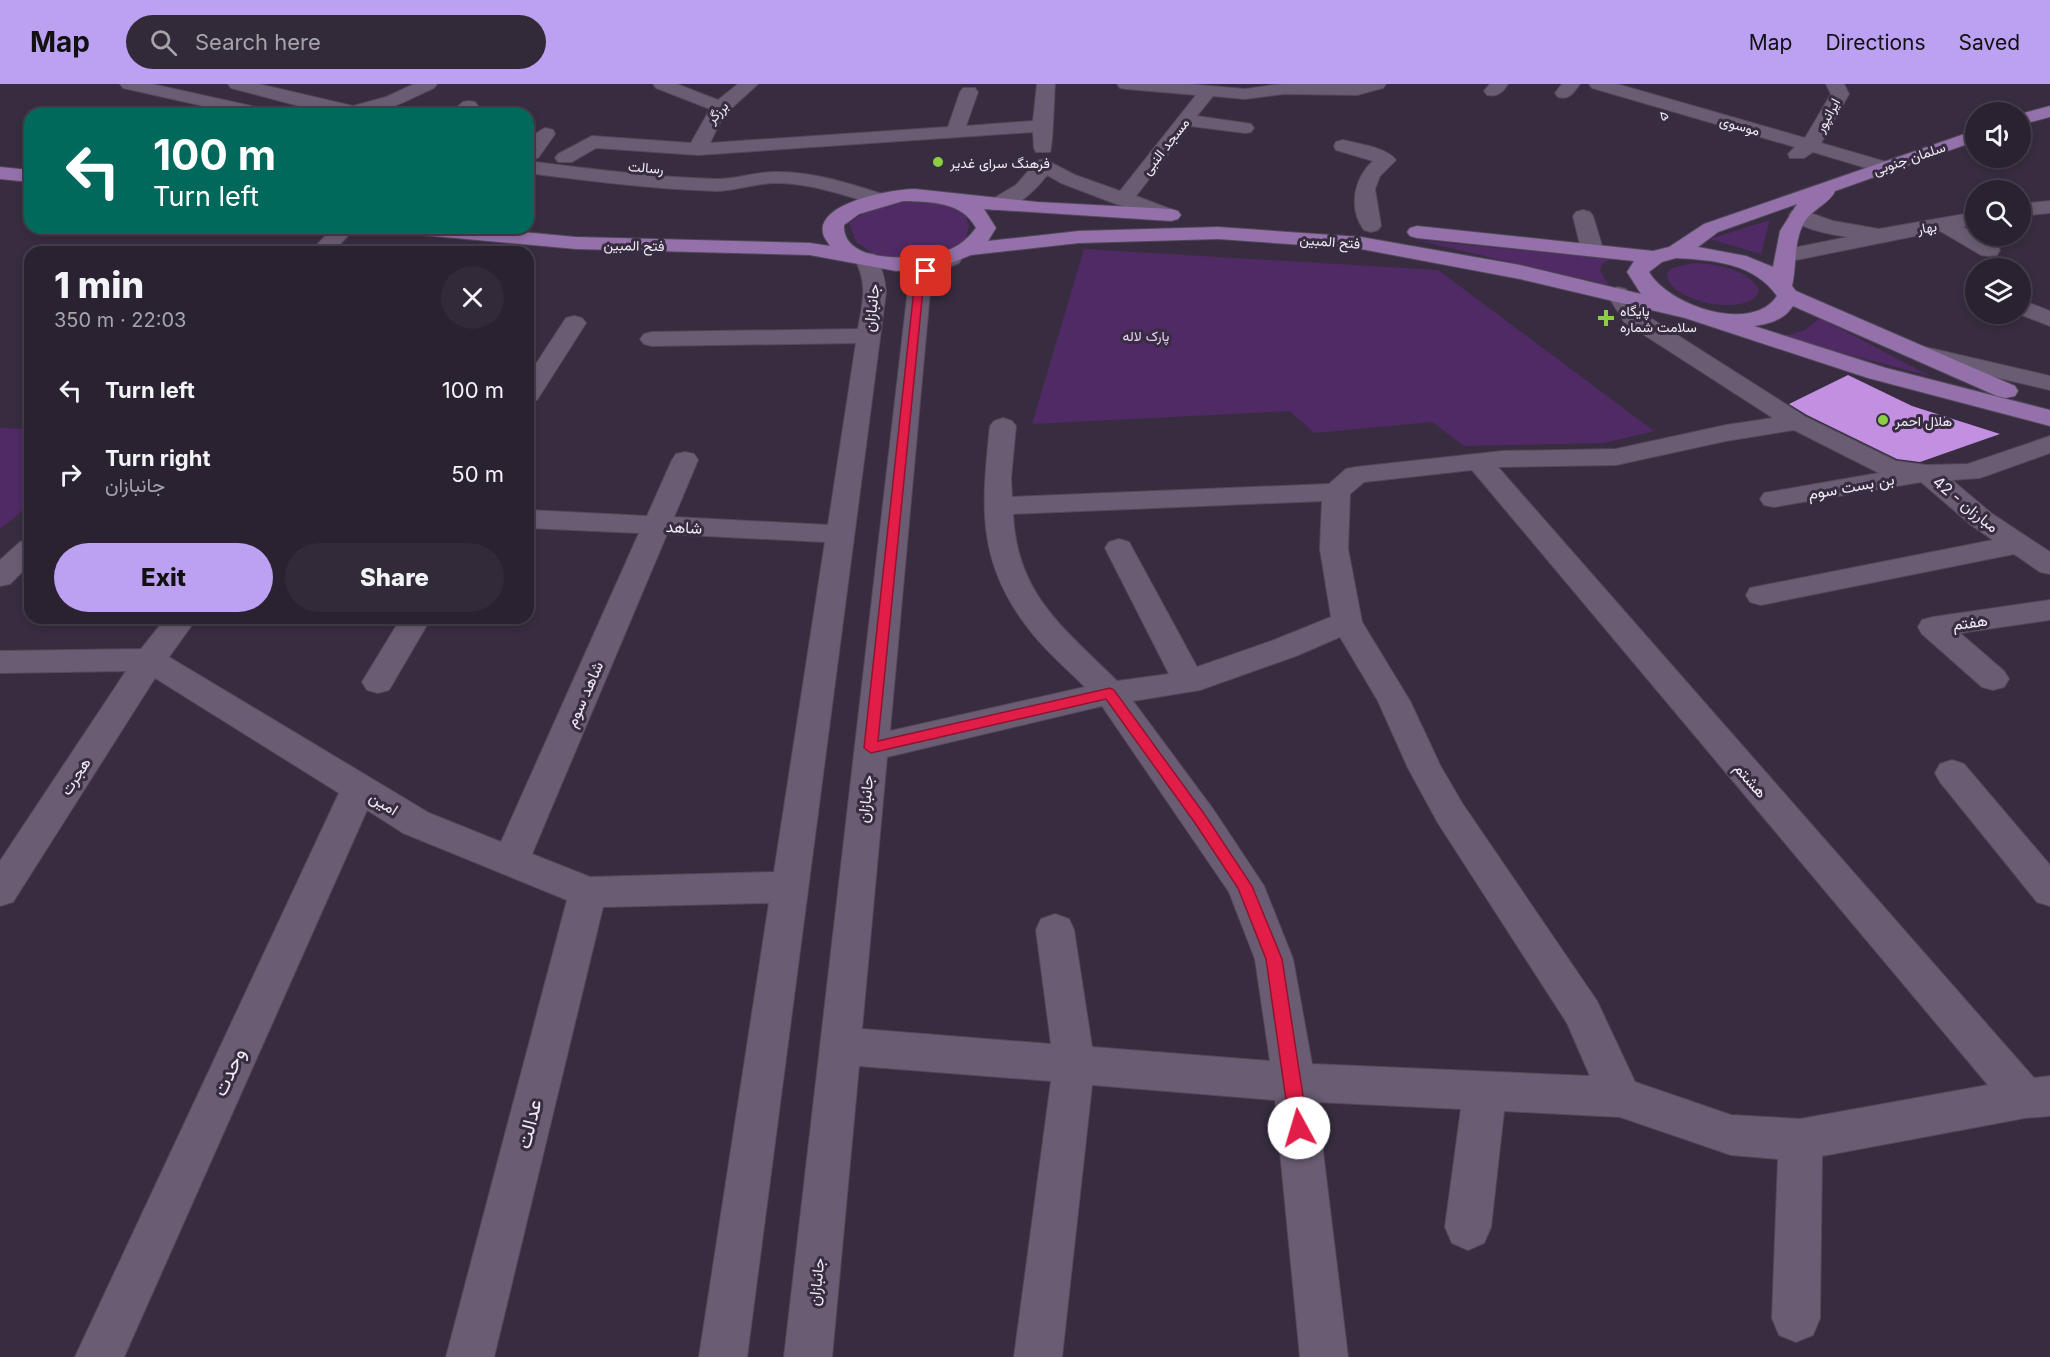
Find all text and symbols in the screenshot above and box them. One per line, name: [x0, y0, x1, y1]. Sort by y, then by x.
search box: [126, 15, 546, 69]
text: Map: [30, 25, 90, 59]
icon: search: [147, 26, 180, 59]
text: Search here: [195, 29, 321, 55]
text: Map: [1749, 30, 1792, 55]
text: Directions: [1825, 30, 1926, 55]
text: Saved: [1959, 30, 2020, 55]
street label: ایرانپور: [1810, 95, 1845, 137]
street label: برزگر: [702, 97, 732, 128]
map controls: [1965, 102, 2031, 324]
button: sound: [1965, 102, 2031, 168]
street label: ۵: [1655, 106, 1671, 124]
street label: موسوی: [1718, 111, 1762, 140]
street label: مسجد النبی: [1138, 114, 1193, 178]
text: 100 m: [153, 129, 276, 180]
icon: left: [54, 132, 132, 210]
street label: سلمان جنوبی: [1871, 138, 1948, 179]
place label: فرهنگ سرای غدیر: [949, 154, 1050, 172]
marker: فرهنگ سرای غدیر: [931, 155, 945, 169]
street label: رسالت: [628, 157, 665, 178]
text: Turn left: [153, 180, 259, 213]
button: search: [1965, 180, 2031, 246]
street label: بهار: [1915, 217, 1938, 238]
street label: فتح المبین: [1299, 230, 1361, 255]
street label: فتح المبین: [603, 236, 665, 257]
pin: [900, 245, 951, 296]
icon: arrive: [909, 254, 942, 287]
button: layers: [1965, 258, 2031, 324]
text: 1 min: [54, 263, 144, 307]
button: close: [441, 266, 504, 329]
street label: جانبازان: [859, 283, 884, 333]
place label: پایگاه سلامت شماره: [1620, 302, 1697, 336]
text: 350 m · 22:03: [54, 308, 186, 332]
marker: پایگاه سلامت شماره: [1597, 309, 1615, 327]
park label: پارک لاله: [1123, 327, 1169, 346]
icon: left: [54, 374, 87, 407]
text: Turn left: [105, 377, 195, 403]
text: 100 m: [442, 377, 504, 403]
place label: هلال احمر: [1894, 412, 1952, 431]
marker: هلال احمر: [1876, 413, 1890, 427]
text: Turn right: [105, 445, 211, 471]
icon: right: [54, 458, 87, 491]
text: 50 m: [451, 461, 504, 487]
street label: بن بست سوم: [1806, 469, 1896, 504]
street label: مبارزان - 42: [1928, 471, 2003, 537]
text: جانبازان: [105, 473, 165, 497]
street label: شاهد: [665, 516, 703, 538]
button: Exit: [54, 543, 273, 612]
button: Share: [285, 543, 504, 612]
street label: هفتم: [1951, 610, 1989, 635]
street label: شاهد سوم: [561, 658, 608, 731]
street label: هجرت: [55, 753, 95, 799]
street label: هشتم: [1729, 758, 1772, 802]
street label: جانبازان: [853, 774, 878, 824]
street label: امین: [365, 787, 402, 820]
street label: وحدت: [207, 1044, 251, 1100]
position arrow: [1267, 1096, 1331, 1160]
street label: عدالت: [511, 1097, 547, 1151]
street label: جانبازان: [804, 1257, 829, 1307]

